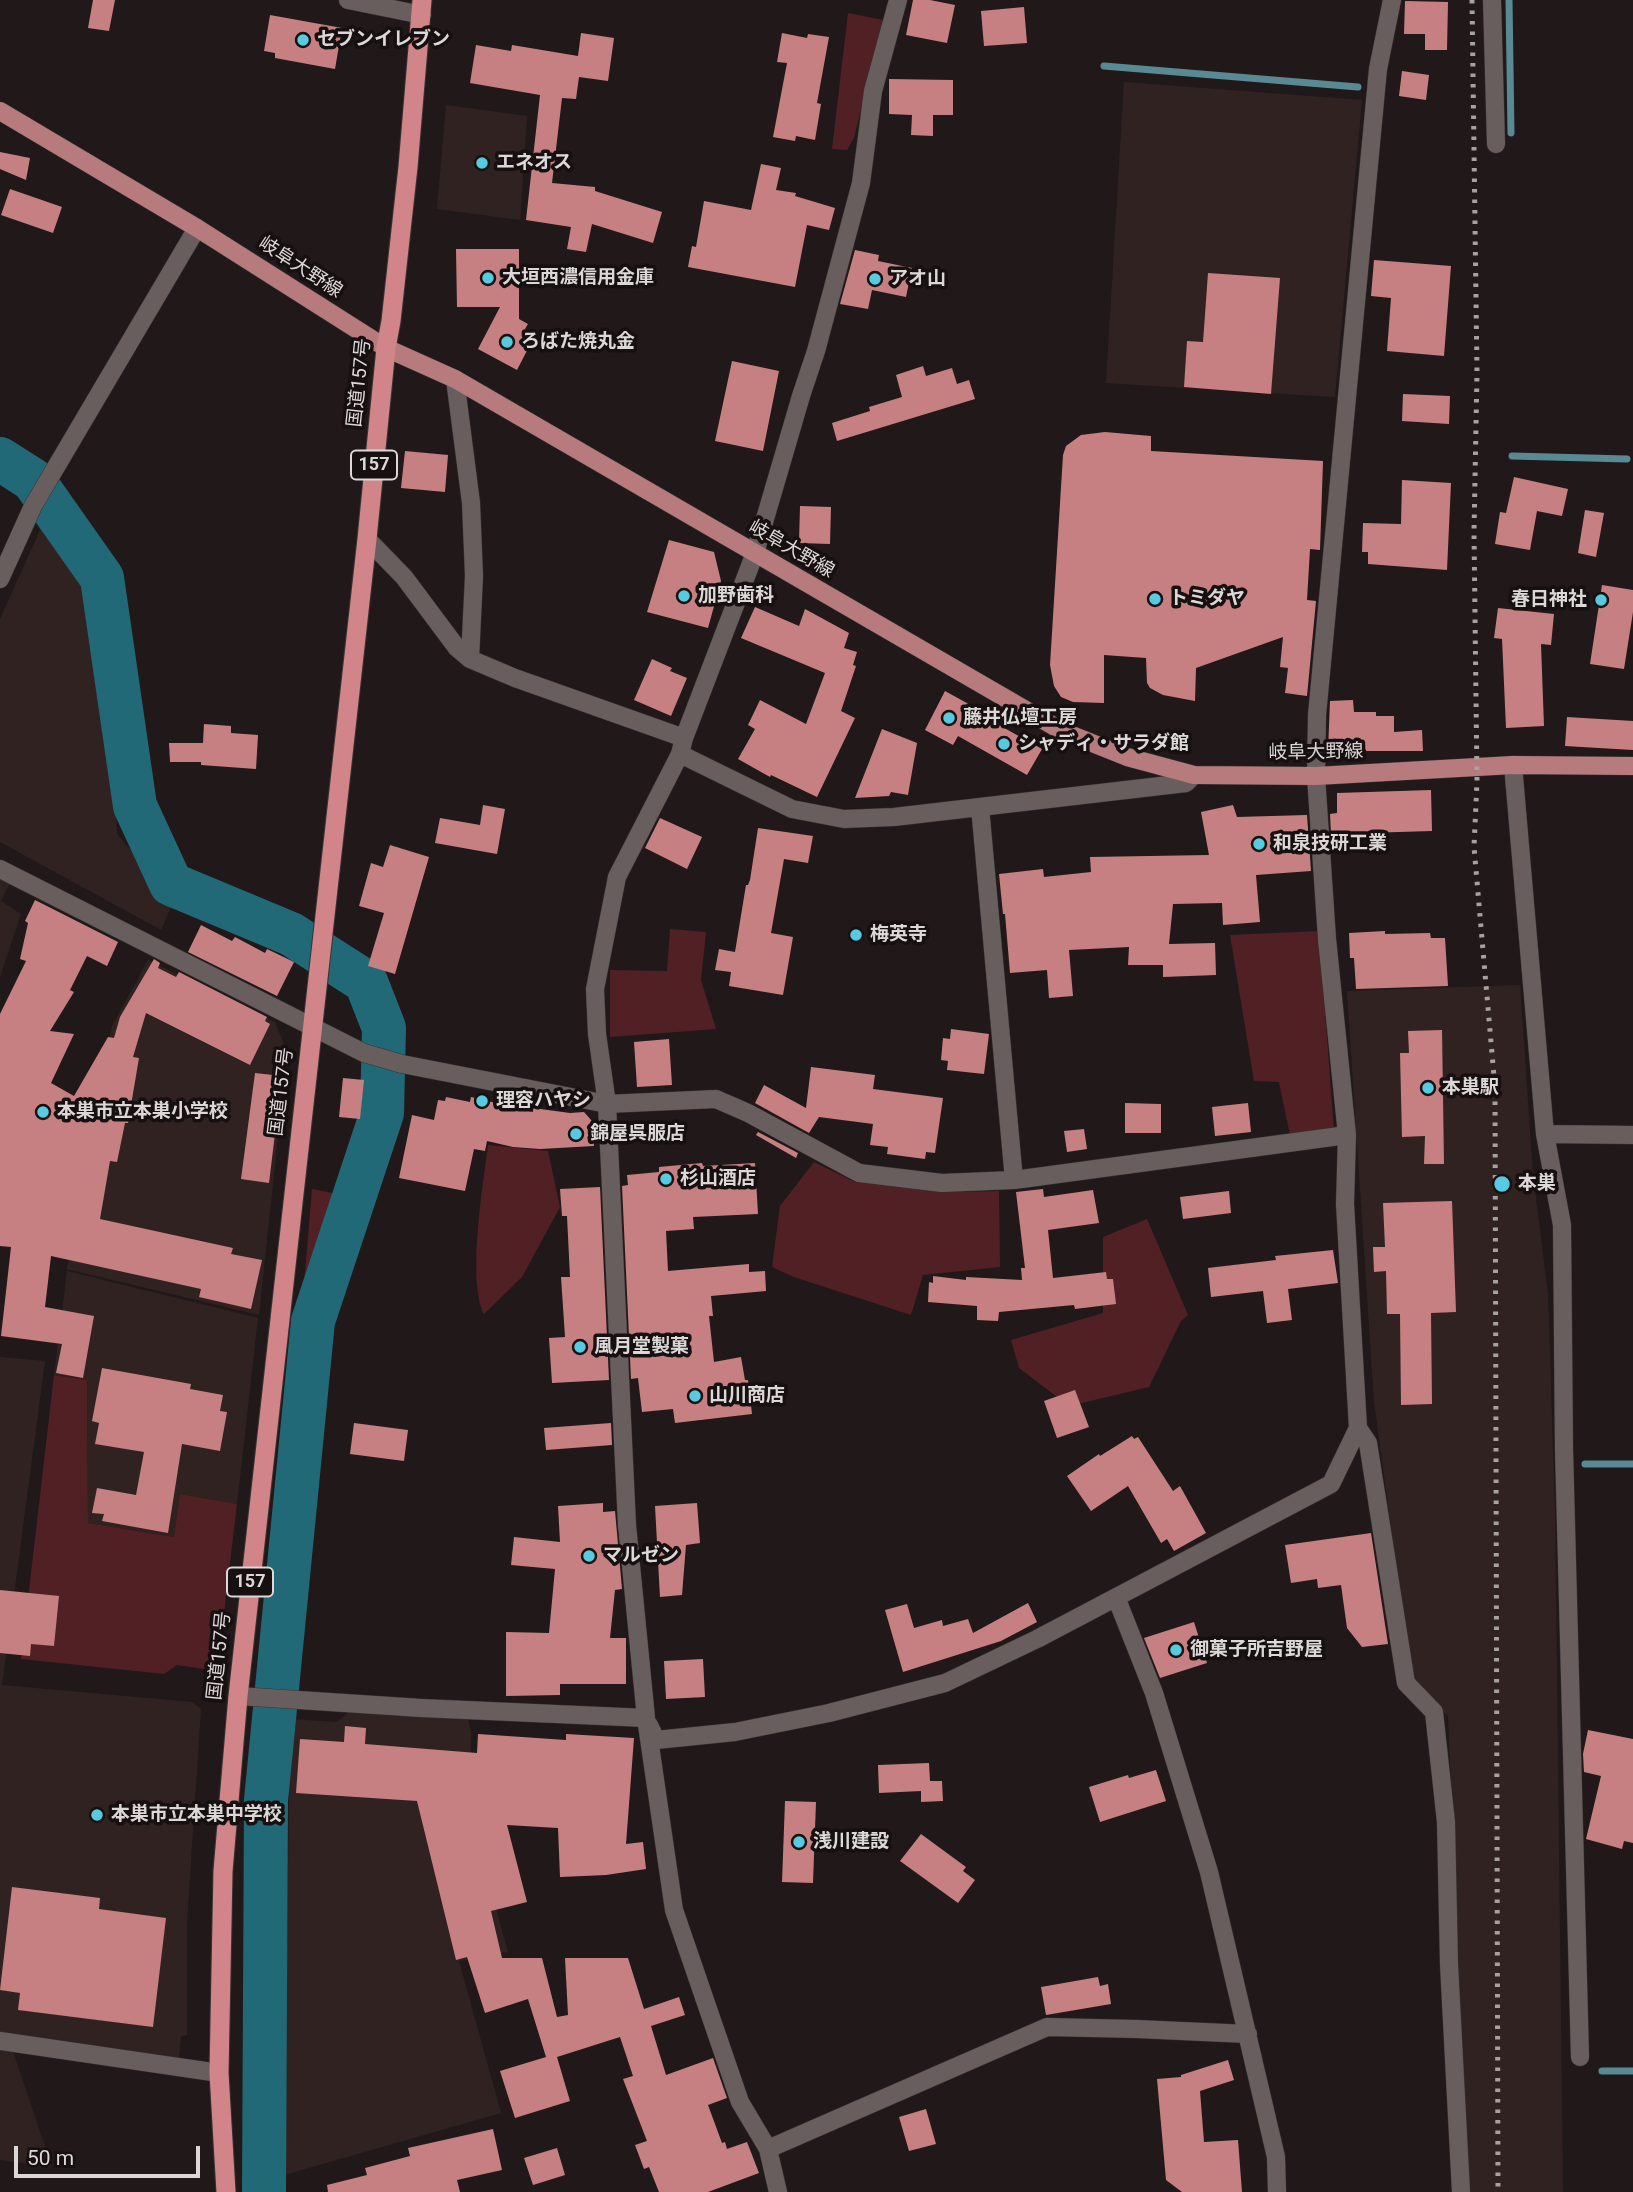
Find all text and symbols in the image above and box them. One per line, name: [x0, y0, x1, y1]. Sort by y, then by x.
place label: セブンイレブン: [317, 29, 450, 51]
marker: セブンイレブン: [295, 32, 311, 48]
place label: エネオス: [496, 152, 572, 174]
marker: エネオス: [474, 155, 490, 171]
street label: 岐阜大野線: [254, 233, 346, 303]
place label: 大垣西濃信用金庫: [502, 267, 654, 289]
place label: アオ山: [889, 268, 946, 290]
marker: 大垣西濃信用金庫: [480, 270, 496, 286]
marker: アオ山: [867, 271, 883, 287]
place label: ろばた焼丸金: [521, 331, 635, 353]
marker: ろばた焼丸金: [499, 334, 515, 350]
street label: 国道157号: [344, 338, 376, 428]
road number: 157: [351, 450, 397, 480]
street label: 岐阜大野線: [744, 516, 838, 584]
place label: 加野歯科: [698, 585, 774, 607]
marker: 加野歯科: [676, 588, 692, 604]
place label: トミダヤ: [1169, 588, 1245, 610]
place label: 春日神社: [1511, 589, 1587, 611]
marker: トミダヤ: [1147, 591, 1163, 607]
marker: 春日神社: [1593, 592, 1609, 608]
place label: 藤井仏壇工房: [963, 707, 1077, 729]
marker: 藤井仏壇工房: [941, 710, 957, 726]
place label: シャディ・サラダ館: [1018, 733, 1189, 755]
marker: シャディ・サラダ館: [996, 736, 1012, 752]
street label: 岐阜大野線: [1268, 741, 1364, 765]
place label: 和泉技研工業: [1273, 833, 1387, 855]
marker: 和泉技研工業: [1251, 836, 1267, 852]
place label: 梅英寺: [870, 924, 927, 946]
marker: 梅英寺: [848, 927, 864, 943]
street label: 国道157号: [265, 1046, 299, 1138]
place label: 本巣駅: [1442, 1077, 1499, 1099]
marker: 本巣駅: [1420, 1080, 1436, 1096]
place label: 理容ハヤシ: [496, 1090, 591, 1112]
marker: 理容ハヤシ: [474, 1093, 490, 1109]
place label: 本巣市立本巣小学校: [57, 1101, 228, 1123]
marker: 本巣市立本巣小学校: [35, 1104, 51, 1120]
place label: 錦屋呉服店: [590, 1123, 685, 1145]
marker: 錦屋呉服店: [568, 1126, 584, 1142]
place label: 杉山酒店: [680, 1168, 756, 1190]
marker: 杉山酒店: [658, 1171, 674, 1187]
place label: 本巣: [1518, 1173, 1556, 1195]
marker: 本巣: [1492, 1174, 1512, 1194]
place label: 風月堂製菓: [594, 1336, 689, 1358]
marker: 風月堂製菓: [572, 1339, 588, 1355]
place label: 山川商店: [709, 1385, 785, 1407]
marker: 山川商店: [687, 1388, 703, 1404]
place label: マルゼン: [603, 1545, 679, 1567]
marker: マルゼン: [581, 1548, 597, 1564]
road number: 157: [227, 1568, 273, 1596]
street label: 国道157号: [204, 1611, 236, 1701]
place label: 御菓子所吉野屋: [1190, 1639, 1323, 1661]
marker: 御菓子所吉野屋: [1168, 1642, 1184, 1658]
place label: 本巣市立本巣中学校: [111, 1804, 282, 1826]
marker: 本巣市立本巣中学校: [89, 1807, 105, 1823]
place label: 浅川建設: [813, 1831, 889, 1853]
marker: 浅川建設: [791, 1834, 807, 1850]
scale bar: [18, 2132, 203, 2176]
text: 50 m: [27, 2146, 74, 2170]

